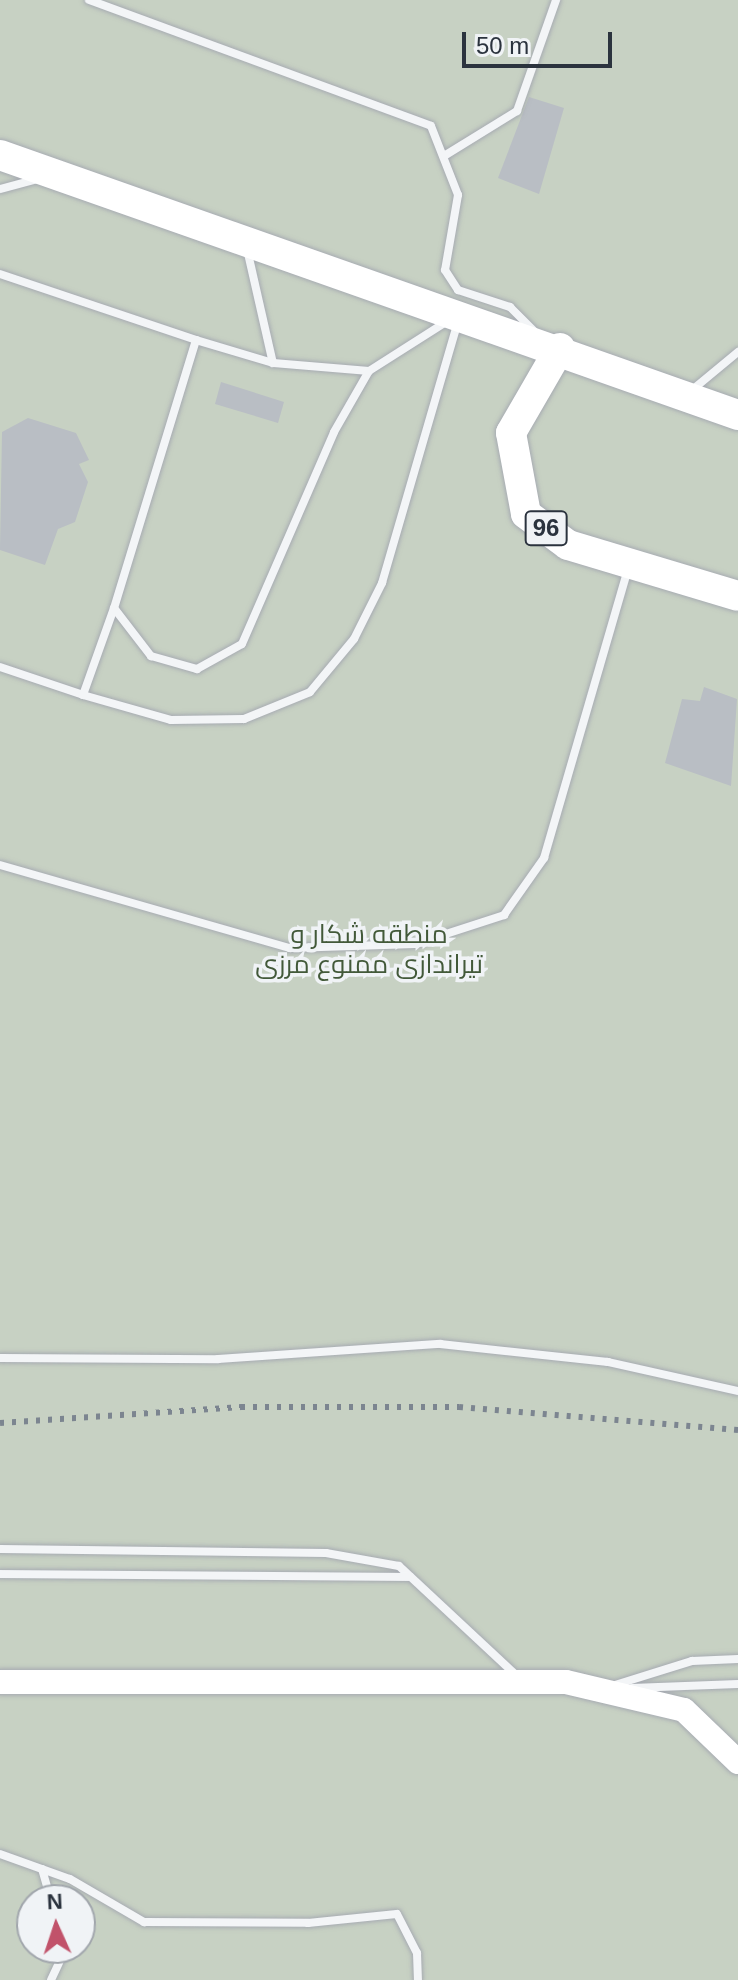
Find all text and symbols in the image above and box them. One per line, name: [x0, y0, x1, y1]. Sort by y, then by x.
scale bar: [466, 16, 616, 66]
text: 50 m: [476, 32, 529, 59]
road number: 96: [524, 508, 568, 548]
park label: منطقه شکار و تیراندازی ممنوع مرزی: [255, 919, 483, 980]
north arrow: [16, 1884, 96, 1964]
text: N: [46, 1889, 63, 1914]

